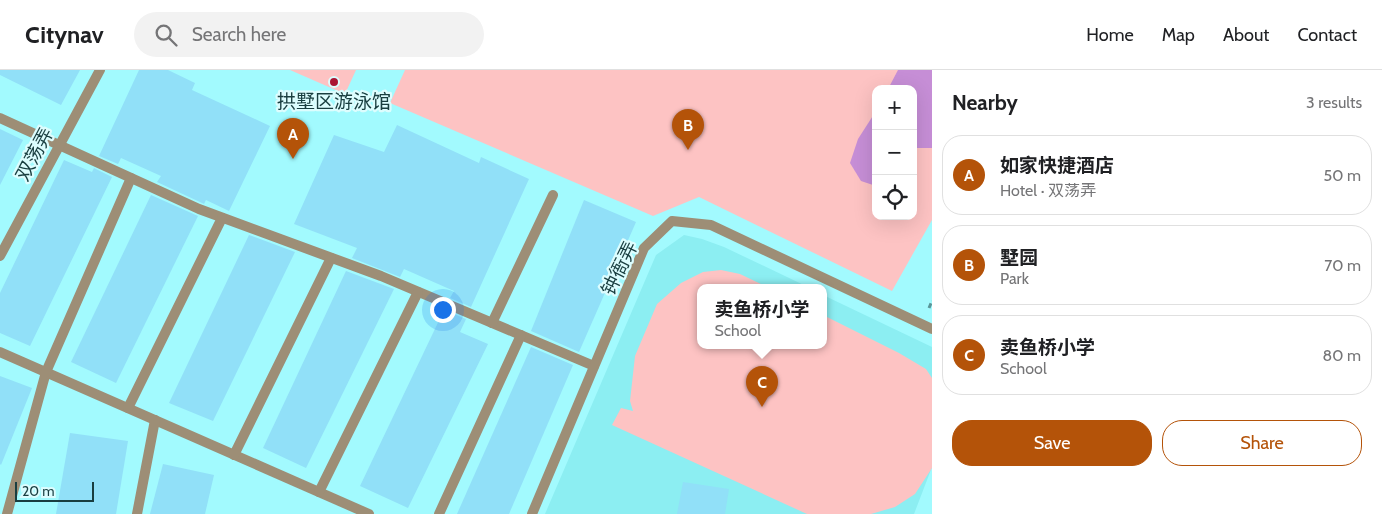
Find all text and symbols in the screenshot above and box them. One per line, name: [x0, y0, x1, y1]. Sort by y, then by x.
search box: [134, 12, 484, 57]
text: Citynav: [25, 20, 104, 49]
icon: search: [152, 21, 180, 49]
text: Search here: [192, 23, 286, 46]
text: Home: [1086, 24, 1134, 46]
text: Map: [1162, 24, 1195, 46]
text: About: [1223, 24, 1269, 46]
text: Contact: [1297, 24, 1357, 46]
marker: 拱墅区游泳馆: [328, 76, 340, 88]
map controls: [872, 85, 917, 220]
button: +: [872, 85, 917, 130]
place label: 拱墅区游泳馆: [277, 90, 391, 113]
text: Nearby: [952, 90, 1018, 115]
text: 3 results: [1306, 93, 1362, 112]
pin: B: [672, 109, 704, 150]
pin: A: [277, 118, 309, 159]
street label: 双荡弄: [11, 124, 58, 185]
button: −: [872, 130, 917, 175]
text: 如家快捷酒店: [1000, 154, 1114, 177]
text: A: [964, 166, 974, 185]
text: 50 m: [1324, 166, 1361, 185]
button: locate: [872, 175, 917, 220]
text: Hotel · 双荡弄: [1000, 181, 1096, 200]
street label: 钟衙弄: [597, 238, 642, 299]
text: 墅园: [1000, 246, 1038, 269]
text: B: [964, 256, 974, 275]
text: 70 m: [1324, 256, 1361, 275]
text: Park: [1000, 269, 1029, 288]
popup: [697, 284, 827, 349]
your location: [430, 297, 456, 323]
text: 卖鱼桥小学: [714, 298, 810, 321]
text: School: [714, 321, 761, 340]
text: 卖鱼桥小学: [1000, 336, 1095, 359]
text: C: [964, 346, 974, 365]
text: 80 m: [1323, 346, 1361, 365]
text: School: [1000, 359, 1047, 378]
pin: C: [746, 366, 778, 407]
button: Save: [952, 420, 1152, 466]
button: Share: [1162, 420, 1362, 466]
scale bar: [15, 479, 94, 502]
text: 20 m: [22, 482, 55, 500]

